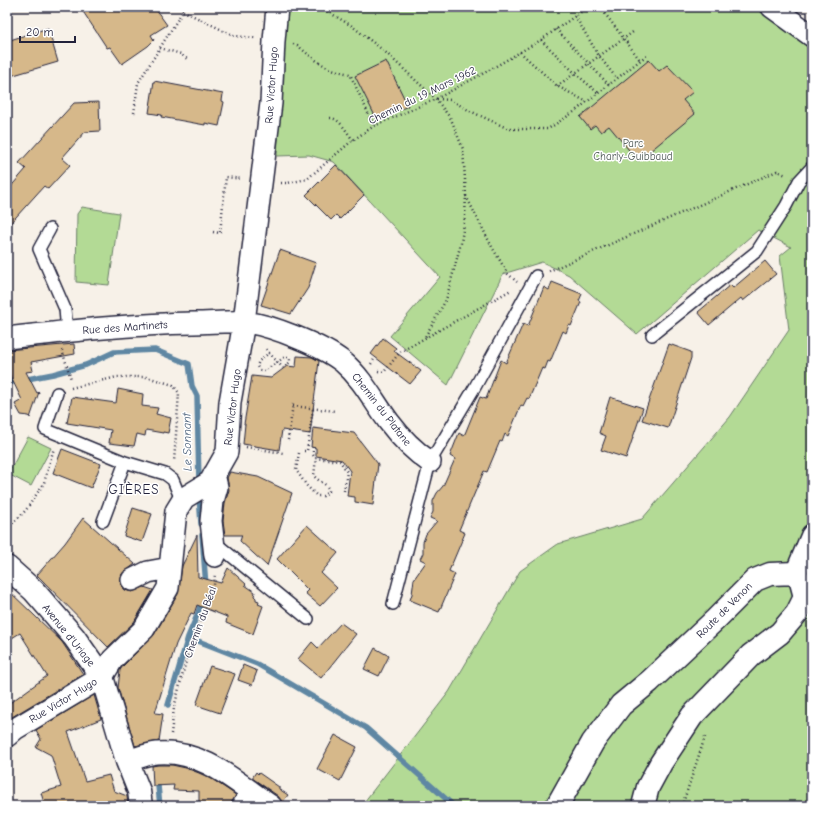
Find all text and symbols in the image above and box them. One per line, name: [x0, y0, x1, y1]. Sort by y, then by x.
scale bar: [20, 18, 75, 44]
text: 20 m: [26, 25, 54, 39]
street label: Rue Victor Hugo: [262, 46, 281, 124]
street label: Chemin du 19 Mars 1962: [366, 64, 478, 127]
park label: Parc Charly-Guibbaud: [593, 137, 673, 163]
street label: Rue des Martinets: [82, 318, 168, 337]
street label: Rue Victor Hugo: [221, 368, 244, 446]
street label: Chemin du Platane: [349, 370, 414, 449]
water label: Le Sonnant: [179, 411, 195, 471]
district label: GIÈRES: [108, 481, 160, 497]
street label: Route de Venon: [694, 580, 755, 641]
street label: Chemin du Béal: [182, 585, 219, 660]
street label: Avenue d'Uriage: [39, 601, 98, 670]
street label: Rue Victor Hugo: [27, 675, 100, 726]

